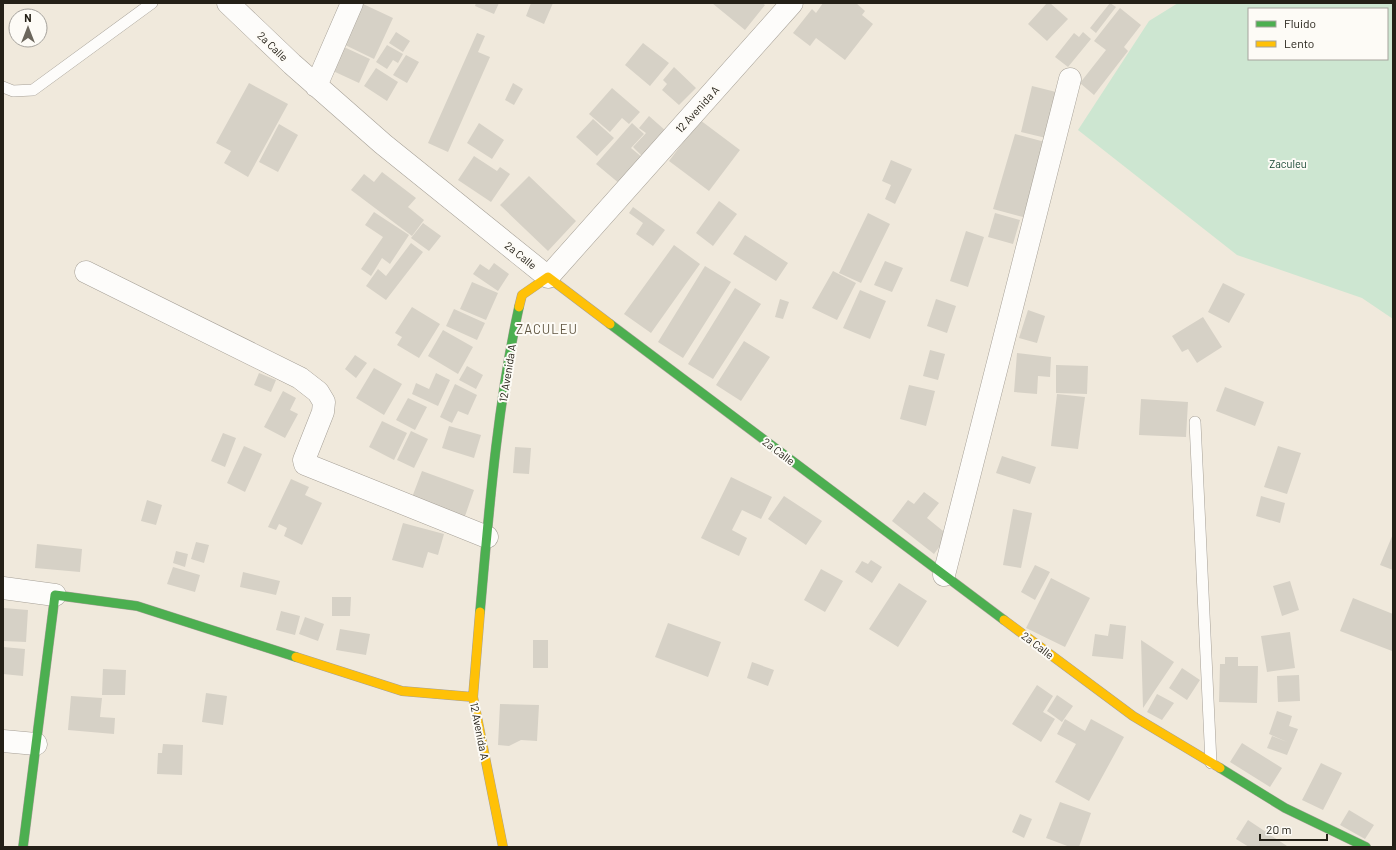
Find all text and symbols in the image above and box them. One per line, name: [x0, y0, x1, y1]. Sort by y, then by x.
north arrow: [8, 8, 48, 48]
legend: [1248, 8, 1388, 60]
text: N: [24, 11, 32, 24]
text: Fluido: [1284, 16, 1316, 30]
street label: 2a Calle: [255, 29, 291, 64]
text: Lento: [1284, 36, 1314, 50]
street label: 12 Avenida A: [673, 83, 722, 135]
park label: Zaculeu: [1269, 157, 1307, 170]
street label: 2a Calle: [503, 238, 540, 272]
district label: ZACULEU: [516, 321, 578, 337]
street label: 12 Avenida A: [496, 343, 518, 403]
street label: 2a Calle: [760, 435, 798, 467]
street label: 2a Calle: [1019, 629, 1057, 661]
street label: 12 Avenida A: [468, 701, 492, 761]
scale bar: [1260, 816, 1327, 842]
text: 20 m: [1266, 822, 1292, 836]

